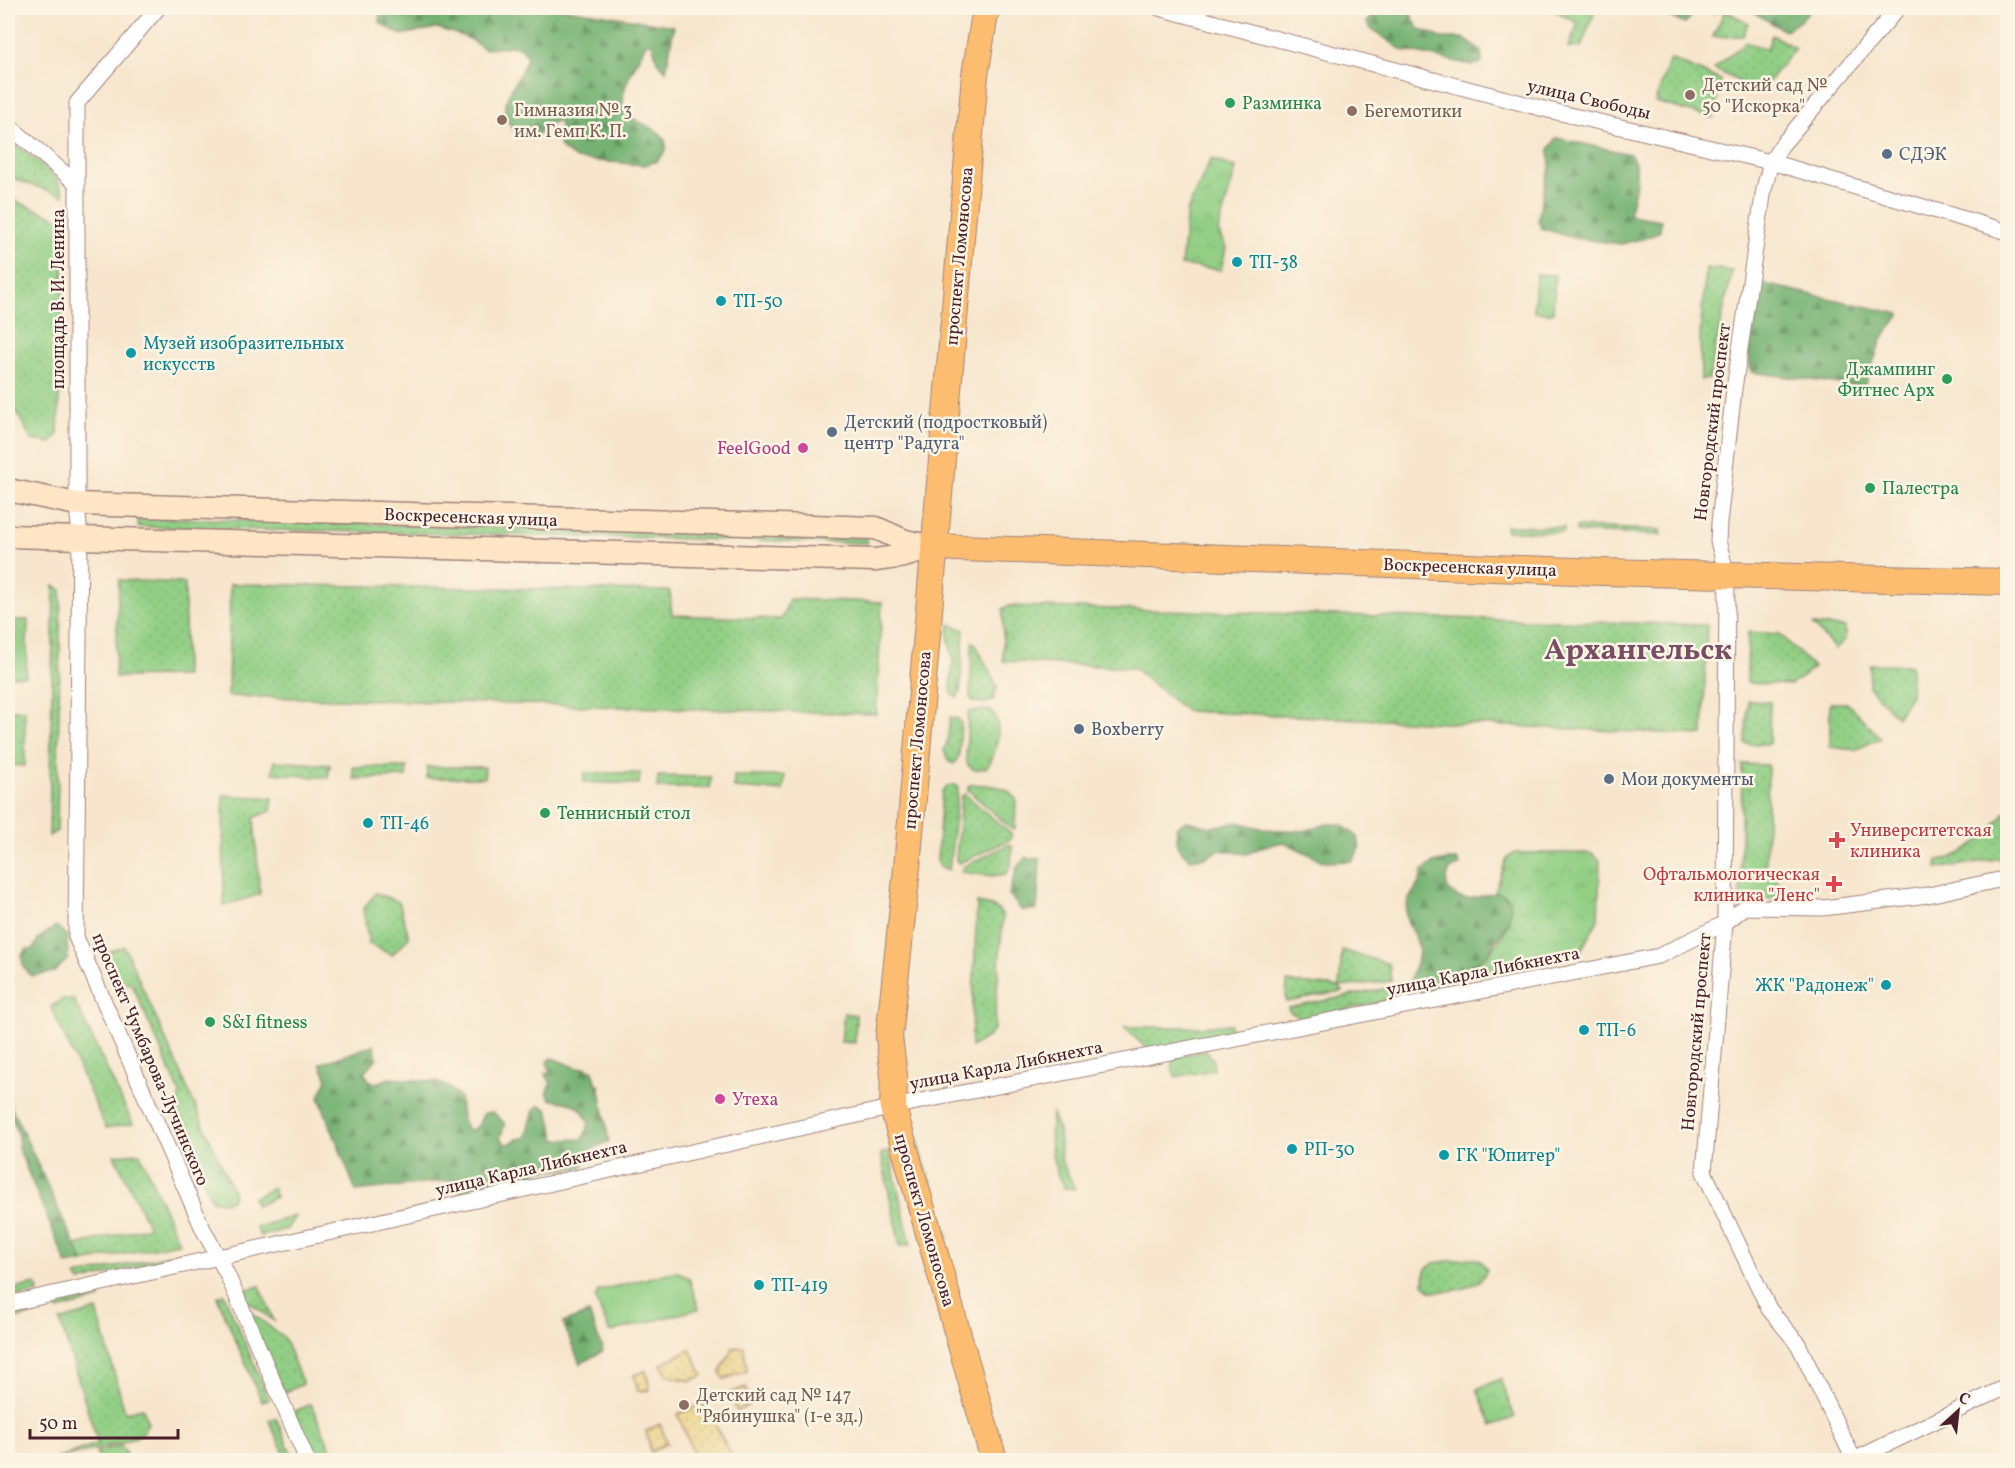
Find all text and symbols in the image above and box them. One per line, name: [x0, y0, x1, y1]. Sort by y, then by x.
street label: улица Свободы: [1524, 74, 1653, 127]
place label: Детский сад № 50 "Искорка": [1702, 74, 1827, 120]
marker: Детский сад № 50 "Искорка": [1683, 88, 1697, 102]
place label: Разминка: [1242, 92, 1322, 117]
marker: Разминка: [1223, 96, 1237, 110]
place label: Гимназия № 3 им. Гемп К. П.: [514, 99, 632, 145]
place label: Бегемотики: [1364, 100, 1462, 125]
marker: Бегемотики: [1345, 104, 1359, 118]
marker: Гимназия № 3 им. Гемп К. П.: [495, 113, 509, 127]
place label: СДЭК: [1899, 143, 1947, 168]
marker: СДЭК: [1880, 147, 1894, 161]
street label: проспект Ломоносова: [940, 166, 981, 347]
street label: площадь В. И. Ленина: [47, 209, 72, 389]
place label: ТП-38: [1249, 251, 1298, 276]
marker: ТП-38: [1230, 255, 1244, 269]
place label: ТП-50: [733, 290, 783, 315]
marker: ТП-50: [714, 294, 728, 308]
street label: Новгородский проспект: [1689, 322, 1738, 522]
place label: Музей изобразительных искусств: [143, 332, 344, 378]
marker: Музей изобразительных искусств: [124, 346, 138, 360]
place label: Джампинг Фитнес Арх: [1837, 358, 1935, 404]
marker: Джампинг Фитнес Арх: [1940, 372, 1954, 386]
place label: Детский (подростковый) центр "Радуга": [844, 411, 1047, 457]
marker: Детский (подростковый) центр "Радуга": [825, 425, 839, 439]
place label: FeelGood: [717, 437, 791, 462]
marker: FeelGood: [796, 441, 810, 455]
place label: Палестра: [1882, 477, 1959, 502]
marker: Палестра: [1863, 481, 1877, 495]
street label: Воскресенская улица: [384, 503, 558, 534]
street label: Воскресенская улица: [1383, 553, 1557, 584]
district label: Архангельск: [1544, 630, 1732, 672]
street label: проспект Ломоносова: [898, 650, 939, 831]
place label: Boxberry: [1091, 718, 1164, 743]
marker: Boxberry: [1072, 722, 1086, 736]
place label: Мои документы: [1621, 768, 1754, 793]
marker: Мои документы: [1602, 772, 1616, 786]
place label: Теннисный стол: [557, 802, 691, 827]
marker: Теннисный стол: [538, 806, 552, 820]
place label: ТП-46: [380, 812, 429, 837]
marker: ТП-46: [361, 816, 375, 830]
place label: Университетская клиника: [1850, 819, 1992, 865]
marker: Университетская клиника: [1828, 831, 1846, 849]
place label: Офтальмологическая клиника "Ленс": [1643, 863, 1820, 909]
marker: Офтальмологическая клиника "Ленс": [1825, 875, 1843, 893]
street label: проспект Чумбарова-Лучинского: [85, 929, 214, 1190]
street label: Новгородский проспект: [1676, 932, 1719, 1132]
street label: улица Карла Либкнехта: [1385, 941, 1582, 1003]
place label: ЖК "Радонеж": [1755, 974, 1874, 999]
marker: ЖК "Радонеж": [1879, 978, 1893, 992]
place label: S&I fitness: [222, 1011, 308, 1036]
marker: S&I fitness: [203, 1015, 217, 1029]
place label: ТП-6: [1596, 1019, 1636, 1044]
marker: ТП-6: [1577, 1023, 1591, 1037]
street label: улица Карла Либкнехта: [908, 1035, 1105, 1097]
place label: Утеха: [732, 1088, 778, 1113]
marker: Утеха: [713, 1092, 727, 1106]
street label: проспект Ломоносова: [887, 1131, 960, 1310]
street label: улица Карла Либкнехта: [433, 1135, 630, 1204]
place label: РП-30: [1304, 1138, 1355, 1163]
marker: РП-30: [1285, 1142, 1299, 1156]
place label: ГК "Юпитер": [1456, 1144, 1560, 1169]
marker: ГК "Юпитер": [1437, 1148, 1451, 1162]
place label: ТП-419: [771, 1274, 828, 1299]
marker: ТП-419: [752, 1278, 766, 1292]
north arrow: [1928, 1381, 1988, 1441]
place label: Детский сад № 147 "Рябинушка" (1-е зд.): [696, 1384, 863, 1430]
text: С: [1954, 1387, 1973, 1412]
marker: Детский сад № 147 "Рябинушка" (1-е зд.): [677, 1398, 691, 1412]
scale bar: [30, 1402, 178, 1440]
text: 50 m: [39, 1412, 78, 1437]

